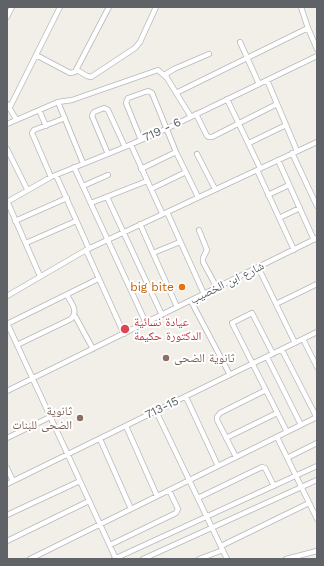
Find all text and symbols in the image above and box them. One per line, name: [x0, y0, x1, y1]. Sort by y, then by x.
street label: 719 - 6: [141, 115, 183, 145]
street label: شارع ابن الخصيب: [187, 259, 267, 307]
place label: big bite: [130, 280, 174, 294]
marker: big bite: [177, 282, 187, 292]
place label: عيادة نسائية الدكتورة حكيمة: [134, 315, 201, 343]
marker: عيادة نسائية الدكتورة حكيمة: [119, 323, 131, 335]
place label: ثانوية الضحى: [174, 351, 235, 365]
marker: ثانوية الضحى: [161, 353, 171, 363]
street label: 713-15: [143, 394, 181, 422]
place label: ثانوية الضحى للبنات: [12, 404, 72, 432]
marker: ثانوية الضحى للبنات: [75, 413, 85, 423]

